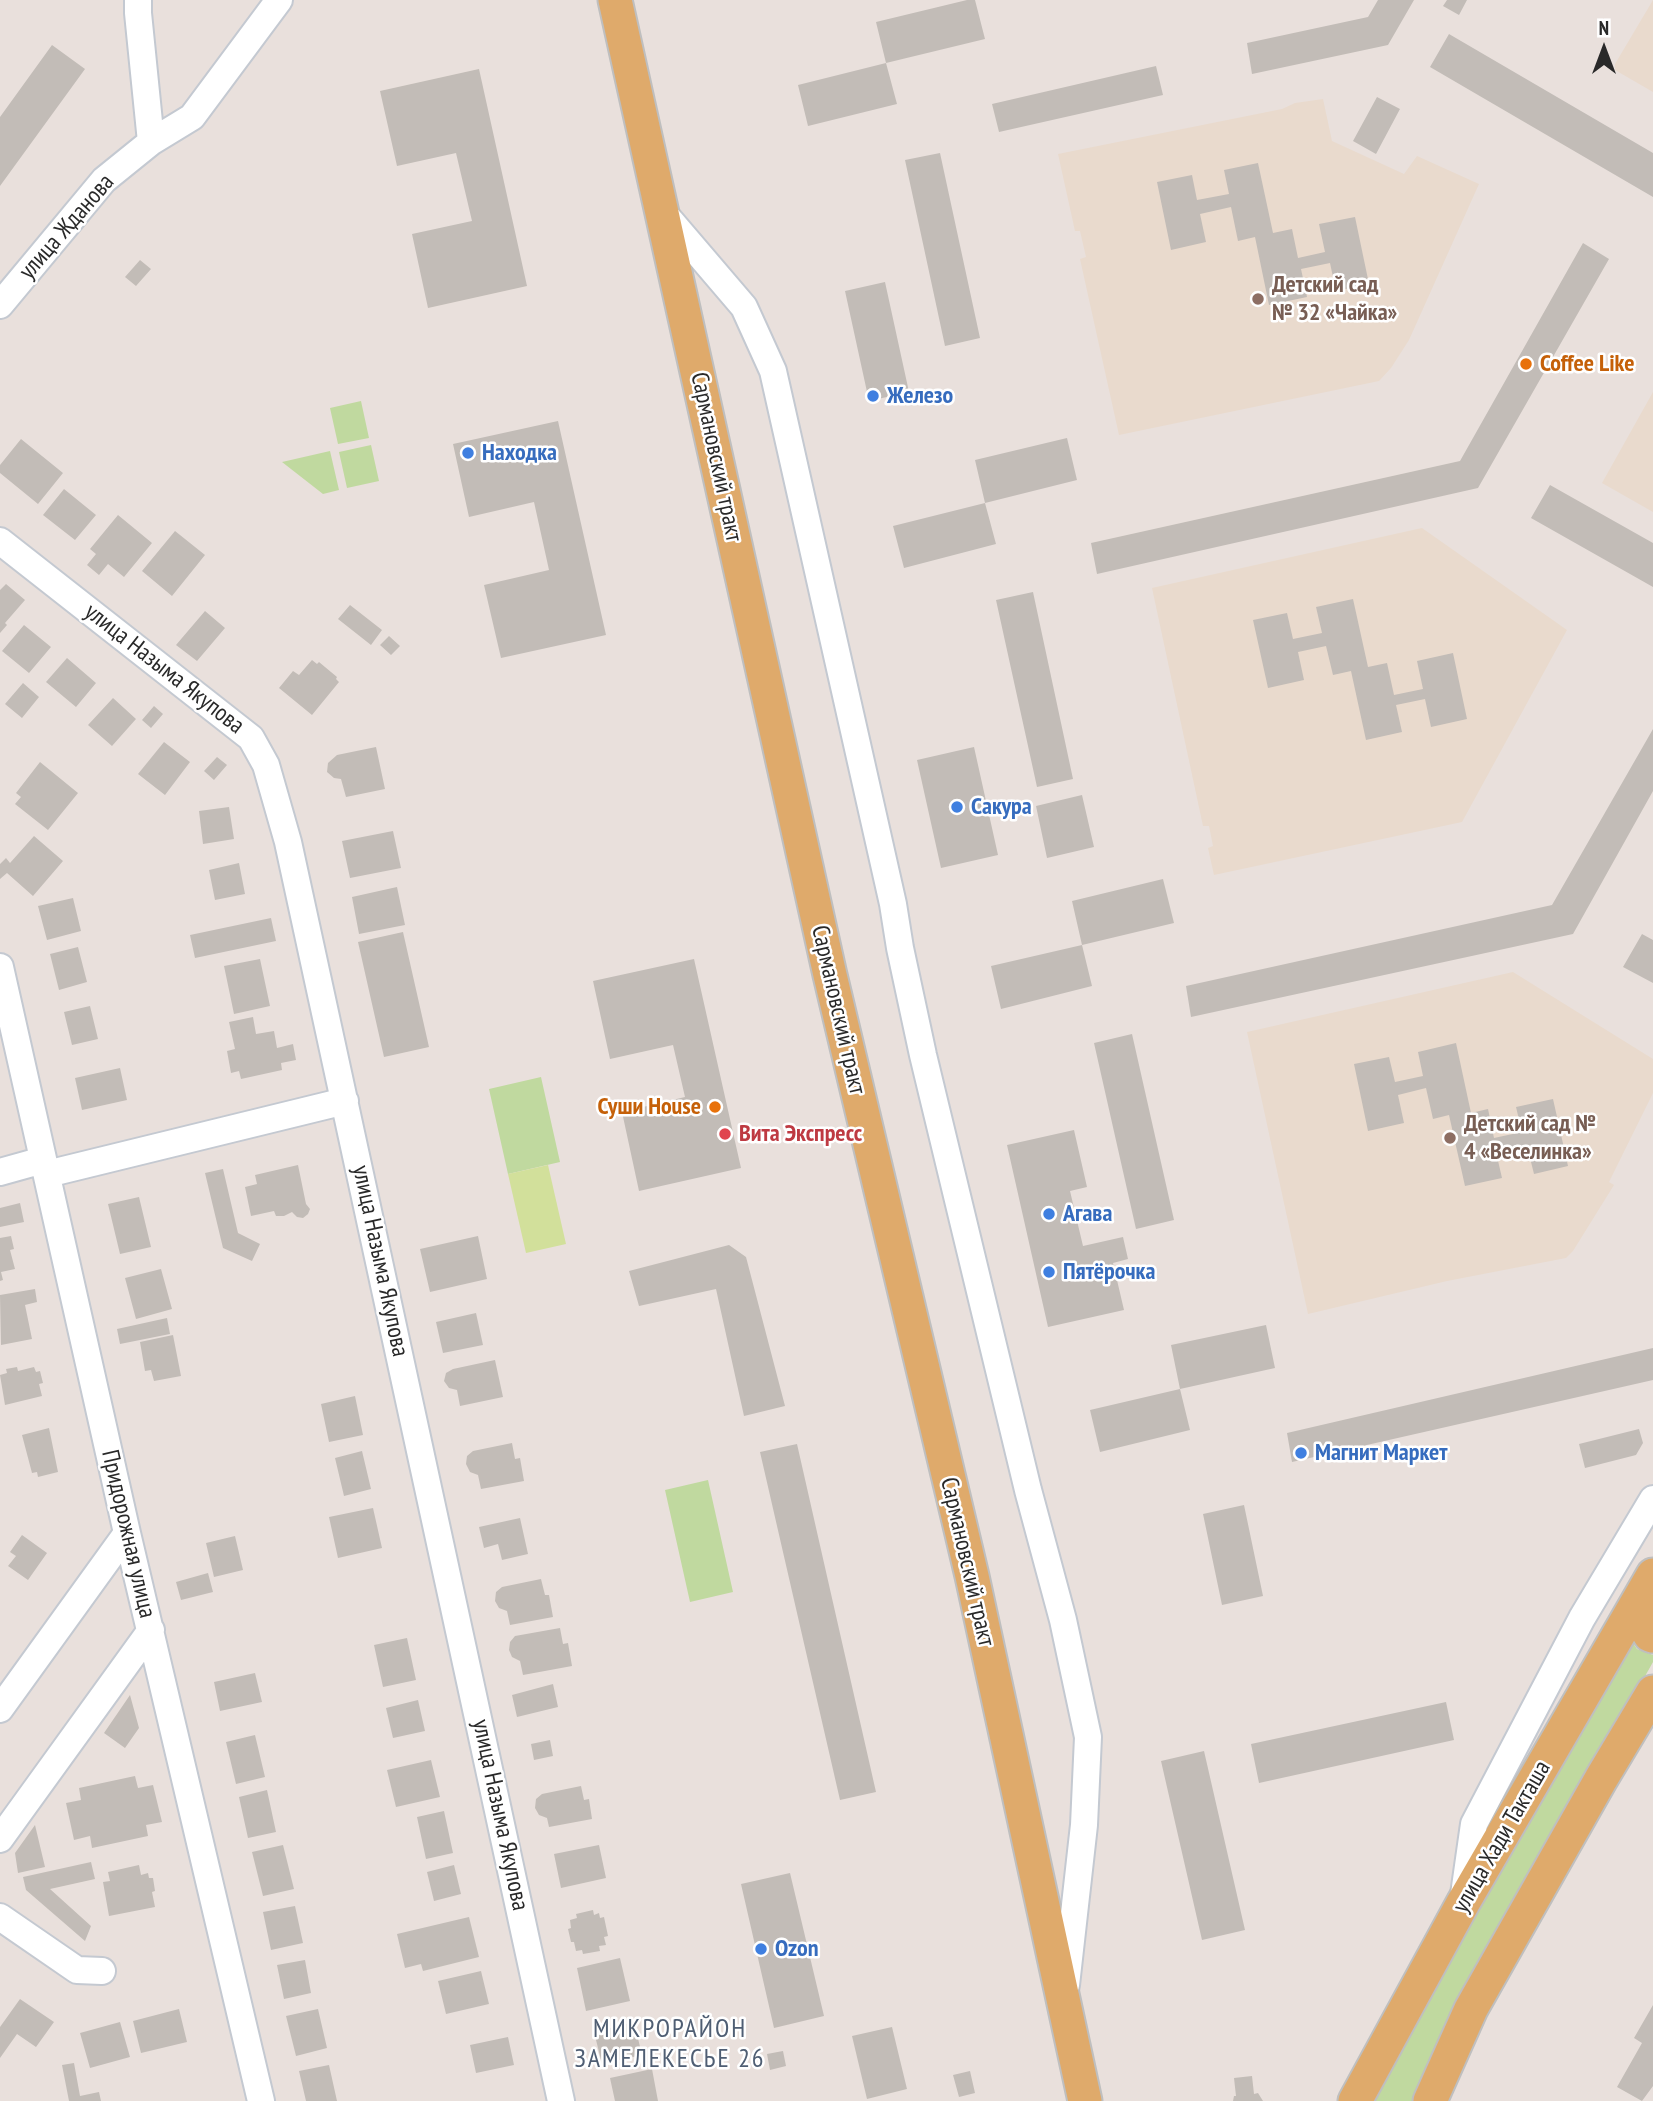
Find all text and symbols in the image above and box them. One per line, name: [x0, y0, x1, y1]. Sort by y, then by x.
north arrow: [1569, 14, 1639, 84]
text: N: [1599, 16, 1609, 40]
street label: улица Жданова: [13, 168, 121, 286]
place label: Детский сад № 32 «Чайка»: [1272, 271, 1397, 327]
marker: Детский сад № 32 «Чайка»: [1250, 291, 1266, 307]
place label: Coffee Like: [1540, 350, 1634, 378]
marker: Coffee Like: [1518, 356, 1534, 372]
street label: Сармановский тракт: [684, 370, 748, 544]
place label: Железо: [887, 382, 953, 410]
marker: Железо: [865, 388, 881, 404]
place label: Находка: [482, 439, 557, 467]
marker: Находка: [460, 445, 476, 461]
street label: улица Назыма Якупова: [78, 598, 250, 740]
place label: Сакура: [971, 793, 1032, 821]
marker: Сакура: [949, 799, 965, 815]
street label: Сармановский тракт: [805, 923, 871, 1097]
place label: Суши House: [598, 1093, 701, 1121]
marker: Суши House: [707, 1099, 723, 1115]
place label: Детский сад № 4 «Веселинка»: [1464, 1110, 1596, 1166]
place label: Вита Экспресс: [739, 1120, 862, 1148]
marker: Вита Экспресс: [717, 1126, 733, 1142]
marker: Детский сад № 4 «Веселинка»: [1442, 1130, 1458, 1146]
street label: улица Назыма Якупова: [346, 1163, 414, 1359]
place label: Агава: [1063, 1200, 1112, 1228]
marker: Агава: [1041, 1206, 1057, 1222]
place label: Пятёрочка: [1063, 1258, 1155, 1286]
marker: Пятёрочка: [1041, 1264, 1057, 1280]
place label: Магнит Маркет: [1315, 1439, 1448, 1467]
marker: Магнит Маркет: [1293, 1445, 1309, 1461]
street label: Придорожная улица: [95, 1447, 161, 1621]
street label: Сармановский тракт: [934, 1475, 1000, 1649]
street label: улица Назыма Якупова: [466, 1717, 534, 1913]
street label: улица Хади Такташа: [1447, 1756, 1557, 1918]
place label: Ozon: [775, 1935, 818, 1963]
marker: Ozon: [753, 1941, 769, 1957]
district label: МИКРОРАЙОН ЗАМЕЛЕКЕСЬЕ 26: [576, 2014, 764, 2076]

